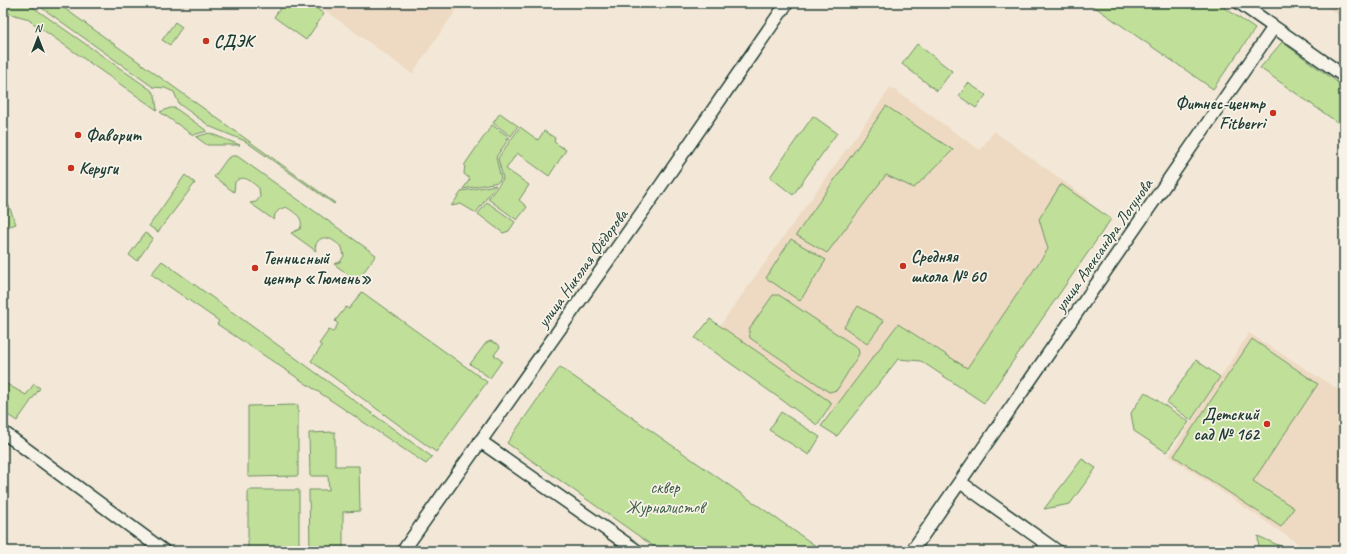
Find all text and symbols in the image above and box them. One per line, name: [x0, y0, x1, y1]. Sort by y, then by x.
north arrow: [18, 18, 58, 58]
text: N: [35, 21, 44, 35]
place label: СДЭК: [214, 31, 256, 52]
marker: СДЭК: [201, 36, 211, 46]
place label: Фитнес-центр Fitberri: [1175, 93, 1268, 134]
marker: Фитнес-центр Fitberri: [1268, 108, 1278, 118]
place label: Фаворит: [86, 125, 142, 146]
marker: Фаворит: [73, 130, 83, 140]
place label: Керуги: [79, 158, 119, 179]
marker: Керуги: [66, 163, 76, 173]
street label: улица Александра Логунова: [1049, 173, 1158, 317]
street label: улица Николая Фёдорова: [532, 203, 634, 332]
place label: Средняя школа № 60: [911, 246, 988, 287]
place label: Теннисный центр «Тюмень»: [263, 248, 371, 289]
marker: Средняя школа № 60: [898, 261, 908, 271]
marker: Теннисный центр «Тюмень»: [250, 263, 260, 273]
place label: Детский сад № 162: [1194, 404, 1261, 445]
marker: Детский сад № 162: [1262, 419, 1272, 429]
park label: сквер Журналистов: [626, 477, 708, 518]

